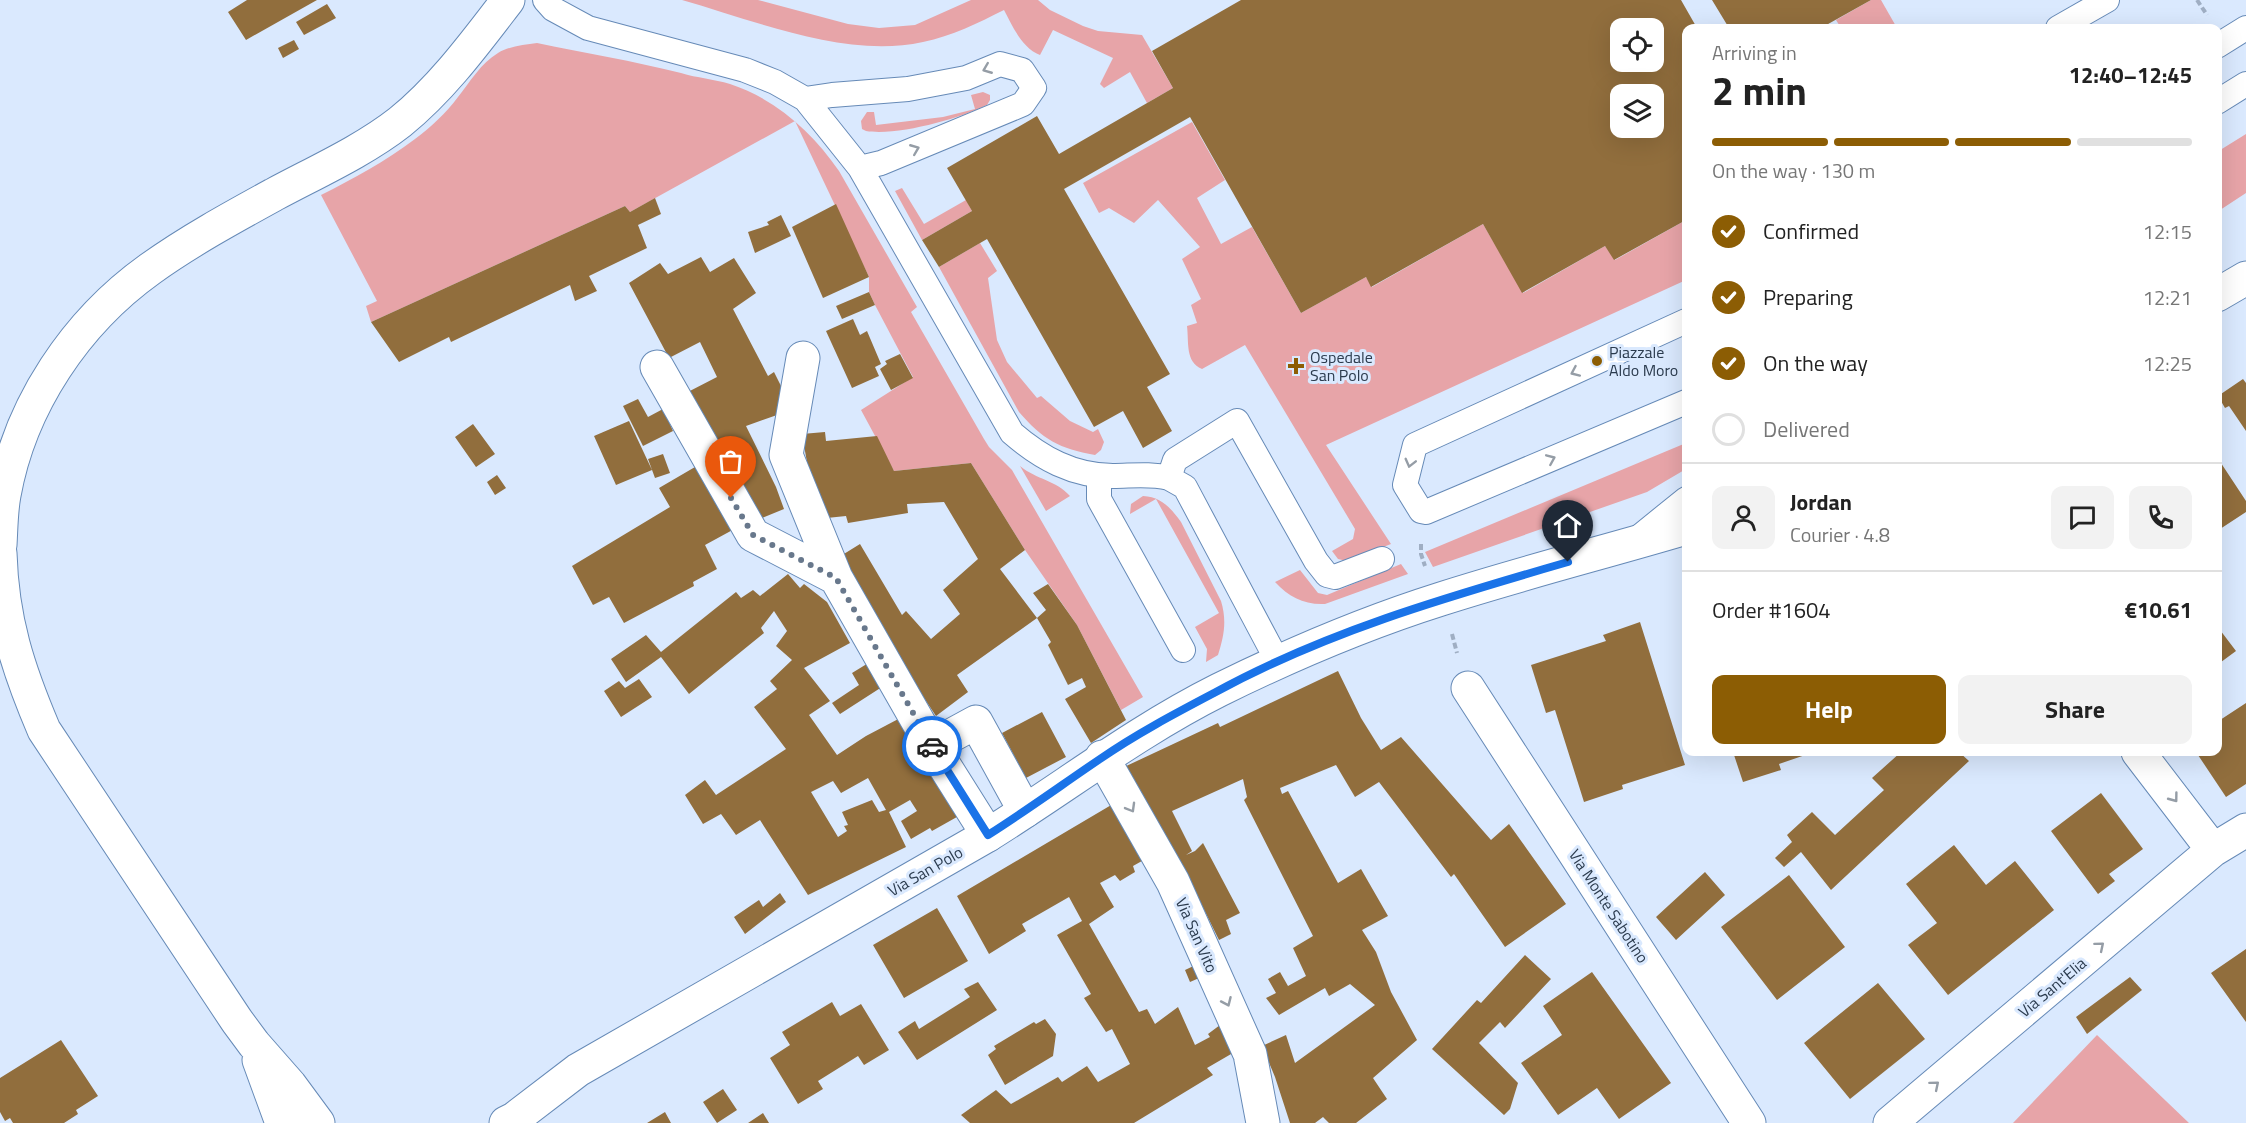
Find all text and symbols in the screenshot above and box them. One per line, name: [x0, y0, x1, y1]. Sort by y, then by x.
map controls: [1610, 18, 1664, 138]
button: locate: [1610, 18, 1664, 72]
text: Arriving in: [1712, 37, 1797, 68]
text: 12:40–12:45: [2069, 58, 2192, 92]
text: 2 min: [1712, 61, 1807, 120]
one-way arrow: [983, 62, 994, 74]
button: layers: [1610, 84, 1664, 138]
one-way arrow: [909, 144, 920, 156]
text: On the way · 130 m: [1712, 155, 1875, 186]
text: Confirmed: [1763, 214, 1859, 248]
icon: check: [1712, 215, 1745, 248]
text: 12:15: [2143, 216, 2192, 247]
text: Preparing: [1763, 280, 1853, 314]
icon: check: [1712, 281, 1745, 314]
text: 12:21: [2143, 282, 2192, 313]
place label: Piazzale Aldo Moro: [1609, 340, 1678, 382]
place label: Ospedale San Polo: [1310, 345, 1373, 387]
text: On the way: [1763, 346, 1868, 380]
icon: check: [1712, 347, 1745, 380]
text: 12:25: [2143, 348, 2192, 379]
marker: Piazzale Aldo Moro: [1590, 354, 1604, 368]
marker: Ospedale San Polo: [1287, 357, 1305, 375]
one-way arrow: [1571, 364, 1582, 376]
text: Delivered: [1763, 412, 1850, 446]
pin: [705, 436, 756, 498]
icon: bag: [714, 445, 747, 478]
one-way arrow: [1545, 454, 1556, 466]
one-way arrow: [1405, 457, 1418, 467]
text: Jordan: [1790, 485, 1852, 519]
button: person: [1712, 486, 1775, 549]
button: chat: [2051, 486, 2114, 549]
button: phone: [2129, 486, 2192, 549]
pin: [1542, 500, 1593, 562]
icon: home: [1551, 509, 1584, 542]
text: Courier · 4.8: [1790, 519, 1890, 550]
text: Order #1604: [1712, 593, 1831, 627]
text: €10.61: [2125, 593, 2192, 627]
button: Help: [1712, 675, 1946, 744]
button: Share: [1958, 675, 2192, 744]
courier: [902, 716, 962, 776]
icon: car: [916, 730, 949, 763]
one-way arrow: [2166, 791, 2177, 802]
one-way arrow: [1124, 802, 1135, 812]
street label: Via San Polo: [883, 840, 967, 902]
street label: Via Monte Sabotino: [1563, 844, 1655, 968]
street label: Via San Vito: [1170, 894, 1224, 976]
one-way arrow: [2093, 942, 2104, 953]
street label: Via Sant'Elia: [2013, 951, 2091, 1023]
one-way arrow: [1219, 995, 1231, 1006]
one-way arrow: [1928, 1082, 1939, 1093]

